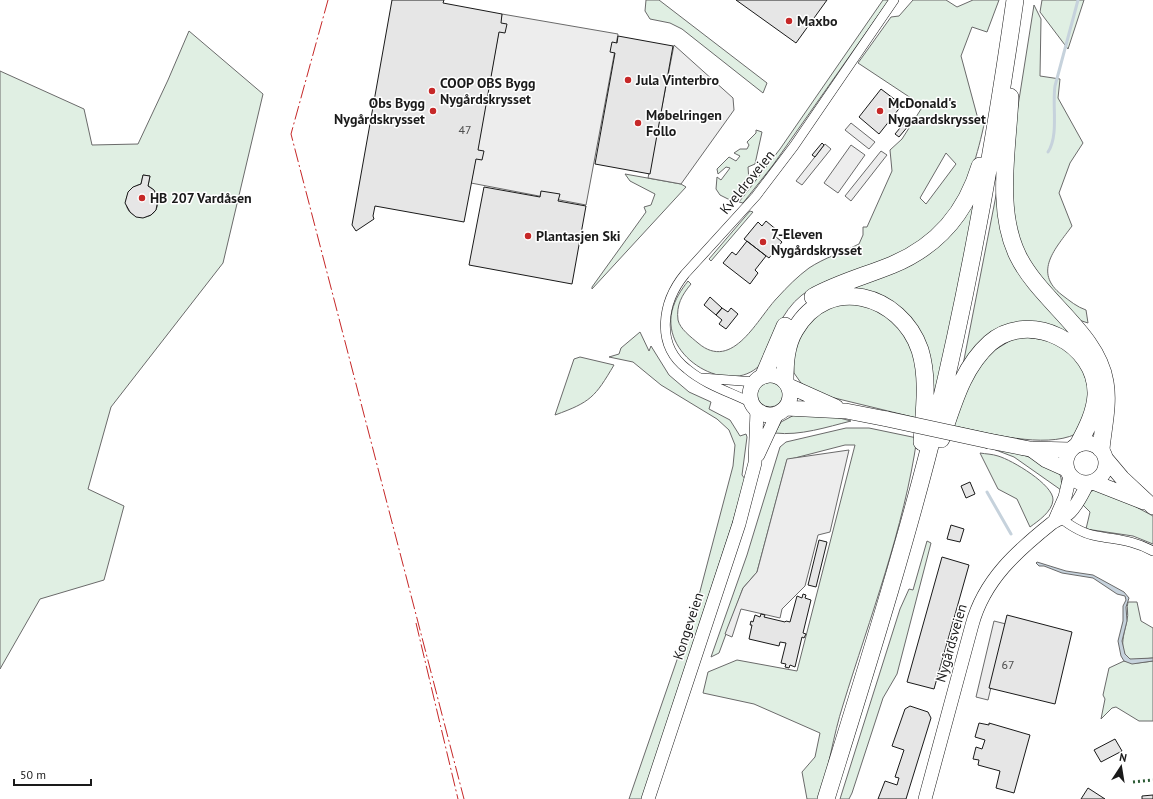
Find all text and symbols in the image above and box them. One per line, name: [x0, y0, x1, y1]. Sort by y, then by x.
place label: Maxbo: [797, 12, 838, 30]
marker: Maxbo: [784, 16, 794, 26]
place label: Jula Vinterbro: [635, 71, 719, 89]
place label: COOP OBS Bygg Nygårdskrysset: [440, 74, 535, 108]
marker: Jula Vinterbro: [623, 75, 633, 85]
marker: COOP OBS Bygg Nygårdskrysset: [427, 86, 437, 96]
place label: Obs Bygg Nygårdskrysset: [334, 94, 425, 128]
place label: McDonald's Nygaardskrysset: [888, 94, 986, 128]
marker: Obs Bygg Nygårdskrysset: [428, 106, 438, 116]
place label: Møbelringen Follo: [646, 106, 722, 140]
marker: McDonald's Nygaardskrysset: [875, 106, 885, 116]
marker: Møbelringen Follo: [633, 118, 643, 128]
house number: 47: [458, 122, 472, 137]
street label: Kveldroveien: [716, 146, 778, 218]
place label: HB 207 Vardåsen: [150, 189, 252, 207]
marker: HB 207 Vardåsen: [137, 193, 147, 203]
place label: 7-Eleven Nygårdskrysset: [771, 225, 862, 259]
place label: Plantasjen Ski: [536, 227, 621, 245]
marker: Plantasjen Ski: [523, 231, 533, 241]
marker: 7-Eleven Nygårdskrysset: [758, 237, 768, 247]
street label: Kongeveien: [669, 590, 707, 662]
street label: Nygårdsveien: [931, 602, 971, 684]
house number: 67: [1001, 657, 1015, 672]
north arrow: [1101, 747, 1141, 787]
text: N: [1118, 750, 1128, 765]
scale bar: [14, 761, 91, 787]
text: 50 m: [20, 767, 46, 782]

